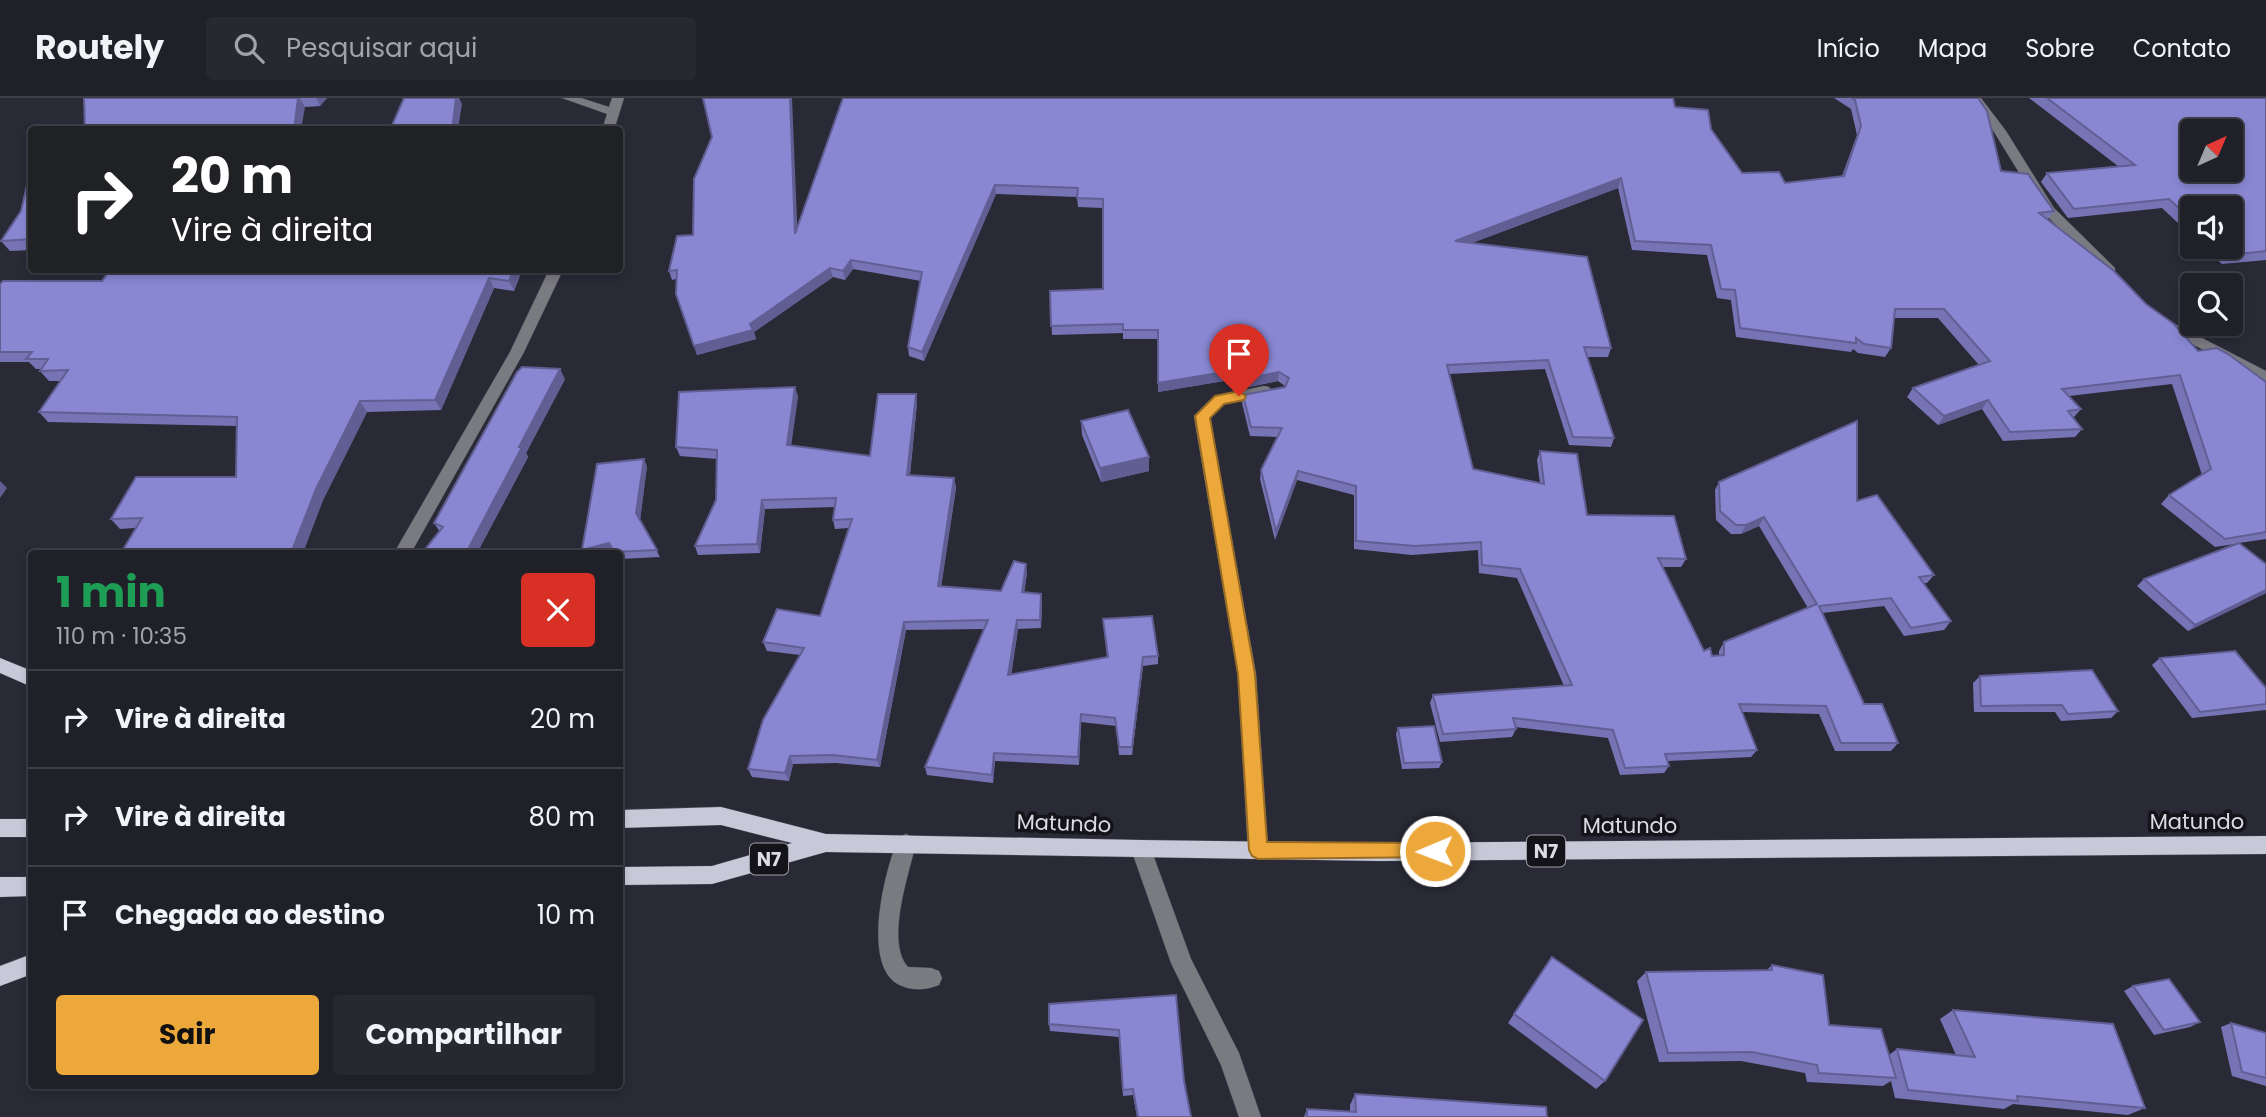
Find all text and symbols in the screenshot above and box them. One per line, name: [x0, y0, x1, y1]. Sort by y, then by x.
search box: [206, 17, 696, 80]
text: Routely: [35, 24, 164, 71]
icon: search: [230, 29, 268, 67]
text: Pesquisar aqui: [286, 30, 477, 66]
text: Início: [1817, 32, 1880, 65]
text: Mapa: [1918, 32, 1987, 65]
text: Sobre: [2025, 32, 2095, 65]
text: Contato: [2133, 32, 2231, 65]
north arrow: [2180, 119, 2244, 182]
map controls: [2180, 119, 2243, 336]
text: 20 m: [171, 142, 293, 210]
icon: right: [56, 154, 147, 245]
button: sound: [2180, 196, 2243, 259]
text: Vire à direita: [171, 207, 373, 252]
button: search: [2180, 273, 2243, 336]
pin: [1209, 324, 1269, 396]
icon: arrive: [1220, 335, 1258, 373]
text: 1 min: [56, 563, 166, 622]
button: close: [521, 573, 595, 647]
text: 110 m · 10:35: [56, 620, 187, 652]
icon: right: [56, 700, 94, 738]
text: Vire à direita: [115, 701, 286, 737]
text: 20 m: [530, 701, 595, 737]
icon: right: [56, 798, 94, 836]
text: Vire à direita: [115, 799, 286, 835]
text: 80 m: [529, 799, 595, 835]
street label: Matundo: [1016, 807, 1112, 839]
street label: Matundo: [2150, 807, 2244, 836]
street label: Matundo: [1583, 811, 1677, 840]
position arrow: [1398, 814, 1472, 888]
road number: N7: [1527, 836, 1565, 866]
road number: N7: [750, 844, 788, 874]
icon: arrive: [56, 896, 94, 934]
text: Chegada ao destino: [115, 897, 385, 933]
text: 10 m: [537, 897, 595, 933]
button: Sair: [56, 995, 319, 1075]
button: Compartilhar: [333, 995, 595, 1075]

